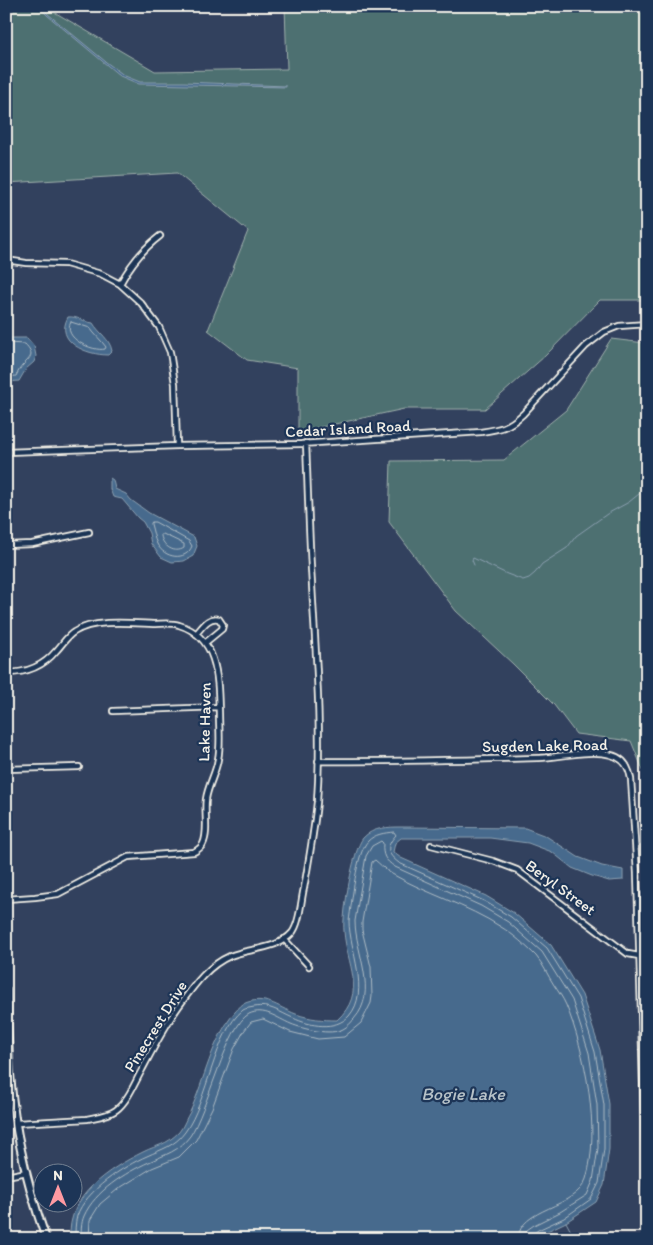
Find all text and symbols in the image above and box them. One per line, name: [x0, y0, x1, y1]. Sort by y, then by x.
street label: Cedar Island Road: [285, 416, 411, 441]
street label: Lake Haven: [194, 682, 215, 762]
street label: Sugden Lake Road: [482, 735, 608, 756]
street label: Beryl Street: [522, 856, 600, 919]
street label: Pinecrest Drive: [120, 977, 191, 1075]
water label: Bogie Lake: [421, 1083, 506, 1105]
north arrow: [32, 1162, 82, 1212]
text: N: [53, 1167, 63, 1184]

